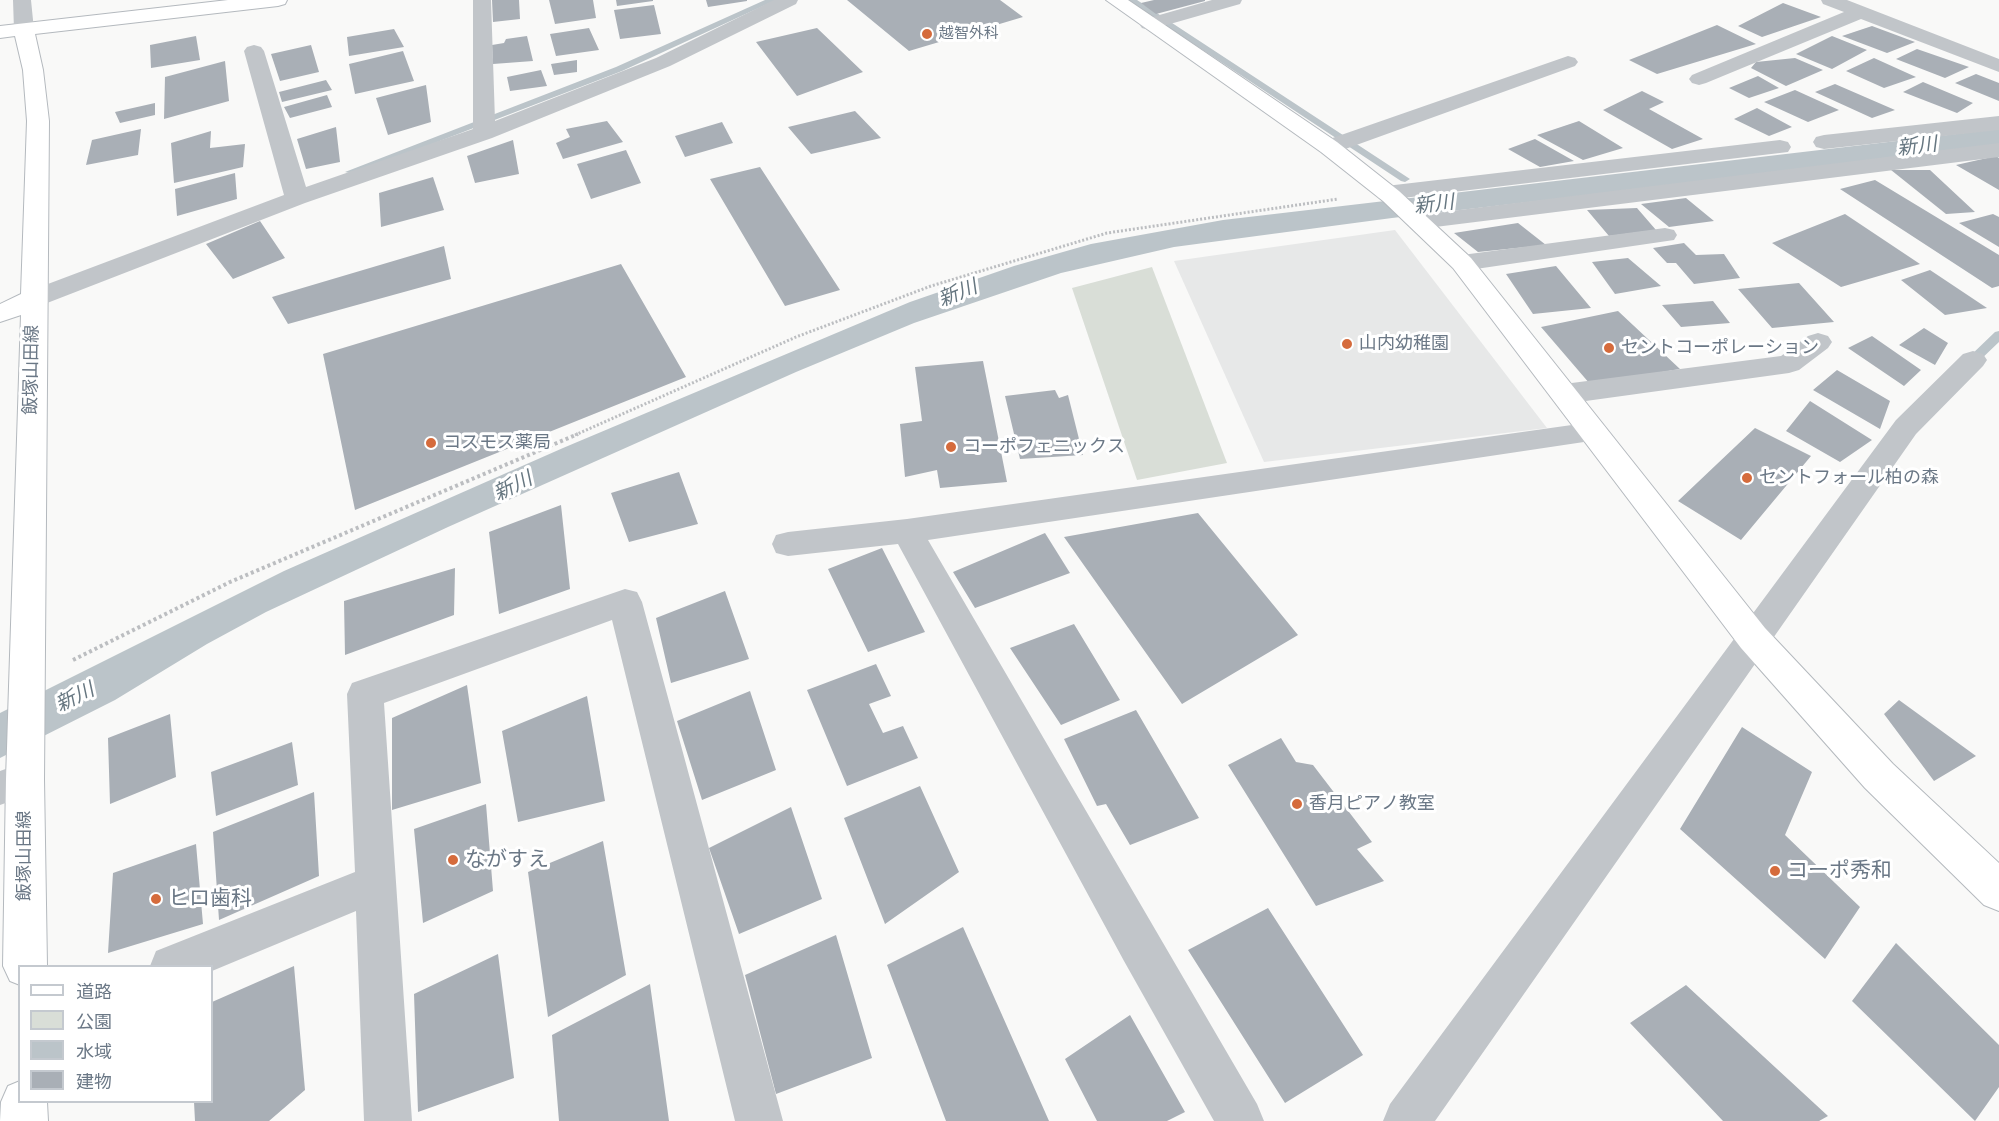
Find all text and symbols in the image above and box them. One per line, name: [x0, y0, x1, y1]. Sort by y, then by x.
place label: 越智外科: [939, 25, 999, 43]
marker: 越智外科: [920, 27, 934, 41]
water label: 新川: [1896, 133, 1938, 161]
water label: 新川: [1413, 191, 1455, 219]
water label: 新川: [935, 275, 981, 313]
street label: 飯塚山田線: [20, 325, 44, 415]
place label: 山内幼稚園: [1359, 333, 1449, 355]
marker: 山内幼稚園: [1340, 337, 1354, 351]
place label: セントコーポレーション: [1621, 337, 1819, 359]
marker: セントコーポレーション: [1602, 341, 1616, 355]
place label: コスモス薬局: [443, 432, 551, 454]
marker: コスモス薬局: [424, 436, 438, 450]
place label: コーポフェニックス: [963, 436, 1125, 458]
marker: コーポフェニックス: [944, 440, 958, 454]
water label: 新川: [490, 467, 536, 507]
place label: セントフォール柏の森: [1759, 467, 1939, 489]
marker: セントフォール柏の森: [1740, 471, 1754, 485]
water label: 新川: [52, 678, 98, 718]
place label: 香月ピアノ教室: [1309, 793, 1435, 815]
marker: 香月ピアノ教室: [1290, 797, 1304, 811]
street label: 飯塚山田線: [14, 811, 36, 901]
place label: ながすえ: [465, 847, 549, 873]
marker: ながすえ: [446, 853, 460, 867]
place label: コーポ秀和: [1787, 858, 1892, 884]
marker: コーポ秀和: [1768, 864, 1782, 878]
place label: ヒロ歯科: [168, 886, 252, 912]
marker: ヒロ歯科: [149, 892, 163, 906]
legend: [18, 965, 213, 1103]
text: 道路: [76, 980, 112, 1003]
text: 公園: [76, 1010, 112, 1033]
text: 水域: [76, 1040, 112, 1063]
text: 建物: [76, 1070, 112, 1093]

